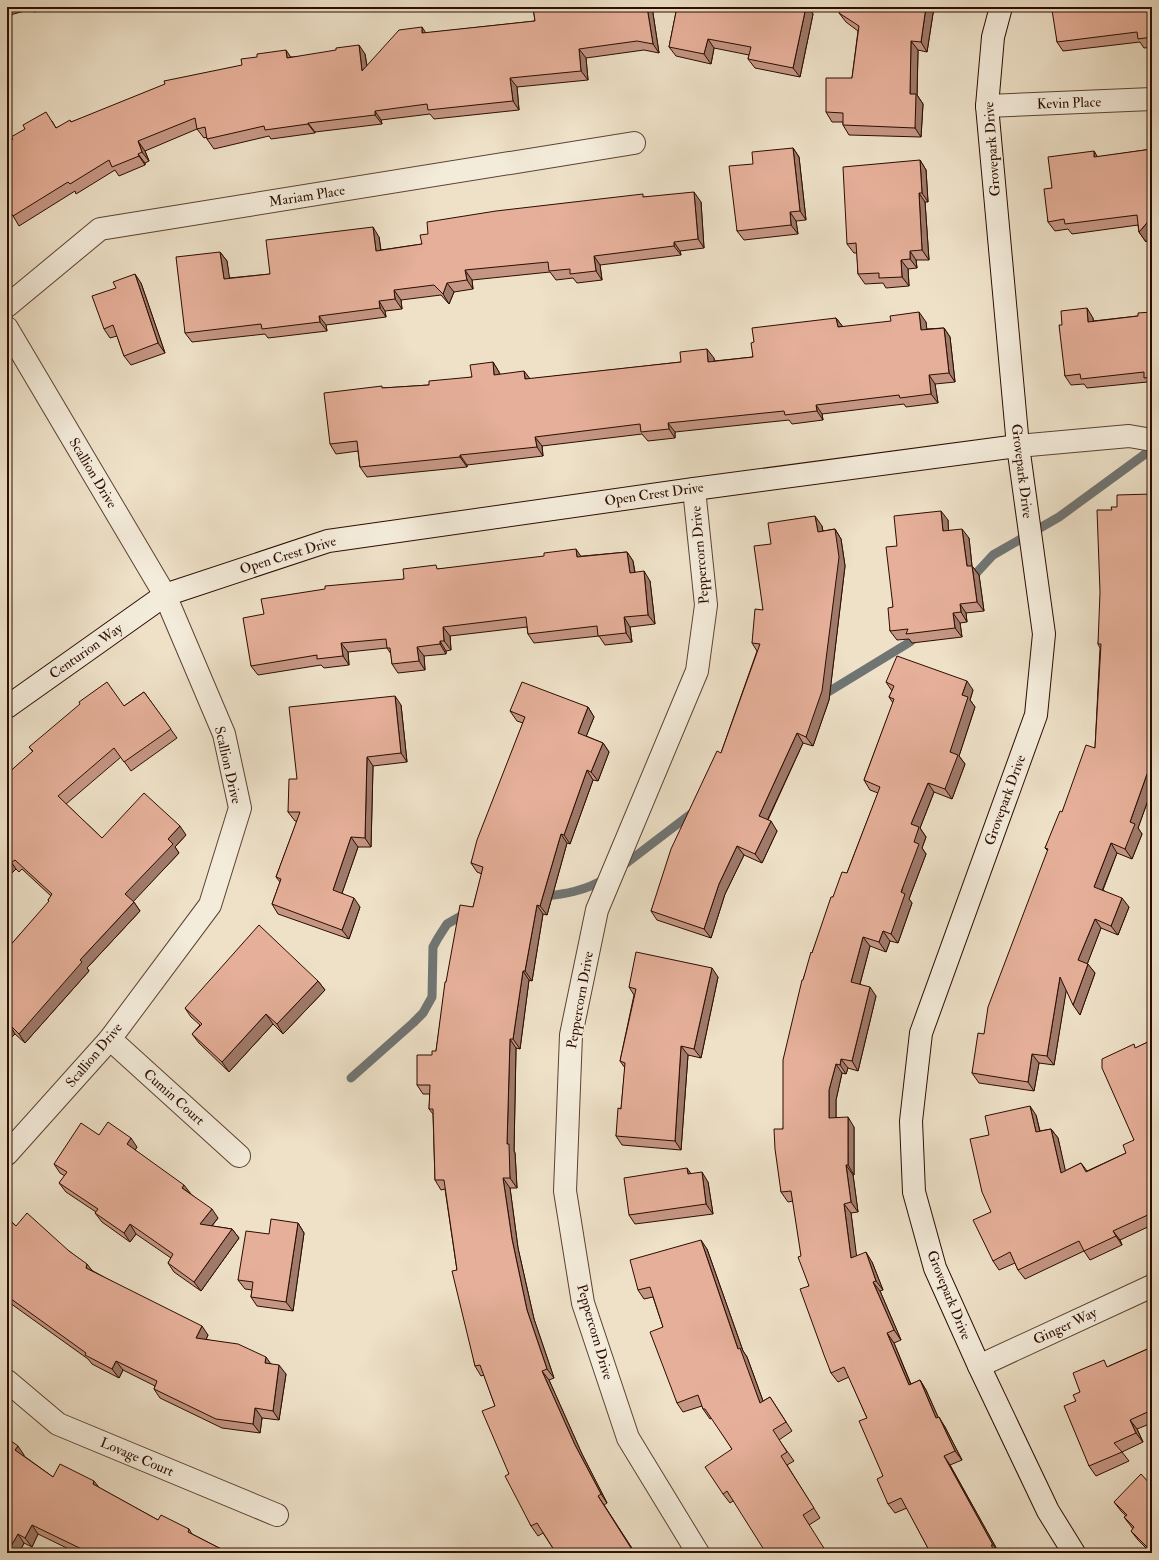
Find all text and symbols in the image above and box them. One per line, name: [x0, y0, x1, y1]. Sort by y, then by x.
street label: Kevin Place: [1037, 93, 1102, 113]
street label: Grovepark Drive: [980, 101, 1005, 197]
street label: Mariam Place: [268, 182, 346, 210]
street label: Grovepark Drive: [1007, 423, 1036, 519]
street label: Scallion Drive: [65, 435, 121, 511]
street label: Open Crest Drive: [603, 479, 705, 510]
street label: Peppercorn Drive: [687, 505, 714, 605]
street label: Open Crest Drive: [238, 532, 339, 579]
street label: Centurion Way: [46, 619, 127, 683]
street label: Scallion Drive: [211, 725, 245, 806]
street label: Grovepark Drive: [981, 752, 1030, 848]
street label: Peppercorn Drive: [563, 950, 598, 1050]
street label: Scallion Drive: [62, 1019, 126, 1091]
street label: Cumin Court: [140, 1065, 208, 1129]
street label: Grovepark Drive: [922, 1248, 975, 1343]
street label: Peppercorn Drive: [572, 1282, 617, 1382]
street label: Ginger Way: [1030, 1303, 1101, 1349]
street label: Lovage Court: [98, 1434, 177, 1480]

